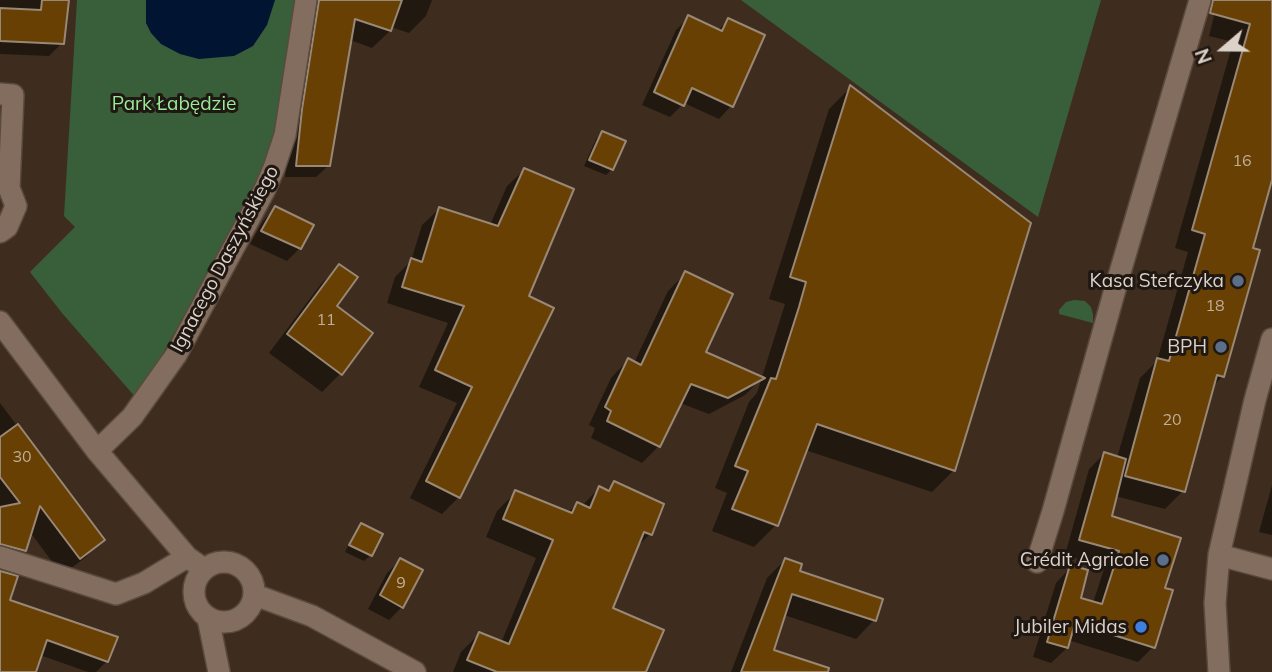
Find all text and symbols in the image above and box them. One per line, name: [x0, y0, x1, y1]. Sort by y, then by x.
north arrow: [1188, 14, 1258, 84]
text: N: [1190, 45, 1217, 67]
park label: Park Łabędzie: [112, 93, 236, 115]
house number: 16: [1232, 151, 1252, 171]
street label: Ignacego Daszyńskiego: [166, 162, 284, 356]
place label: Kasa Stefczyka: [1090, 270, 1224, 292]
marker: Kasa Stefczyka: [1230, 273, 1246, 289]
house number: 18: [1205, 296, 1225, 316]
house number: 11: [316, 310, 336, 330]
place label: BPH: [1167, 336, 1207, 358]
marker: BPH: [1213, 339, 1229, 355]
house number: 20: [1162, 410, 1182, 430]
house number: 30: [12, 447, 32, 467]
place label: Crédit Agricole: [1020, 549, 1149, 571]
marker: Crédit Agricole: [1155, 552, 1171, 568]
house number: 9: [396, 573, 406, 593]
place label: Jubiler Midas: [1014, 616, 1127, 638]
marker: Jubiler Midas: [1133, 619, 1149, 635]

